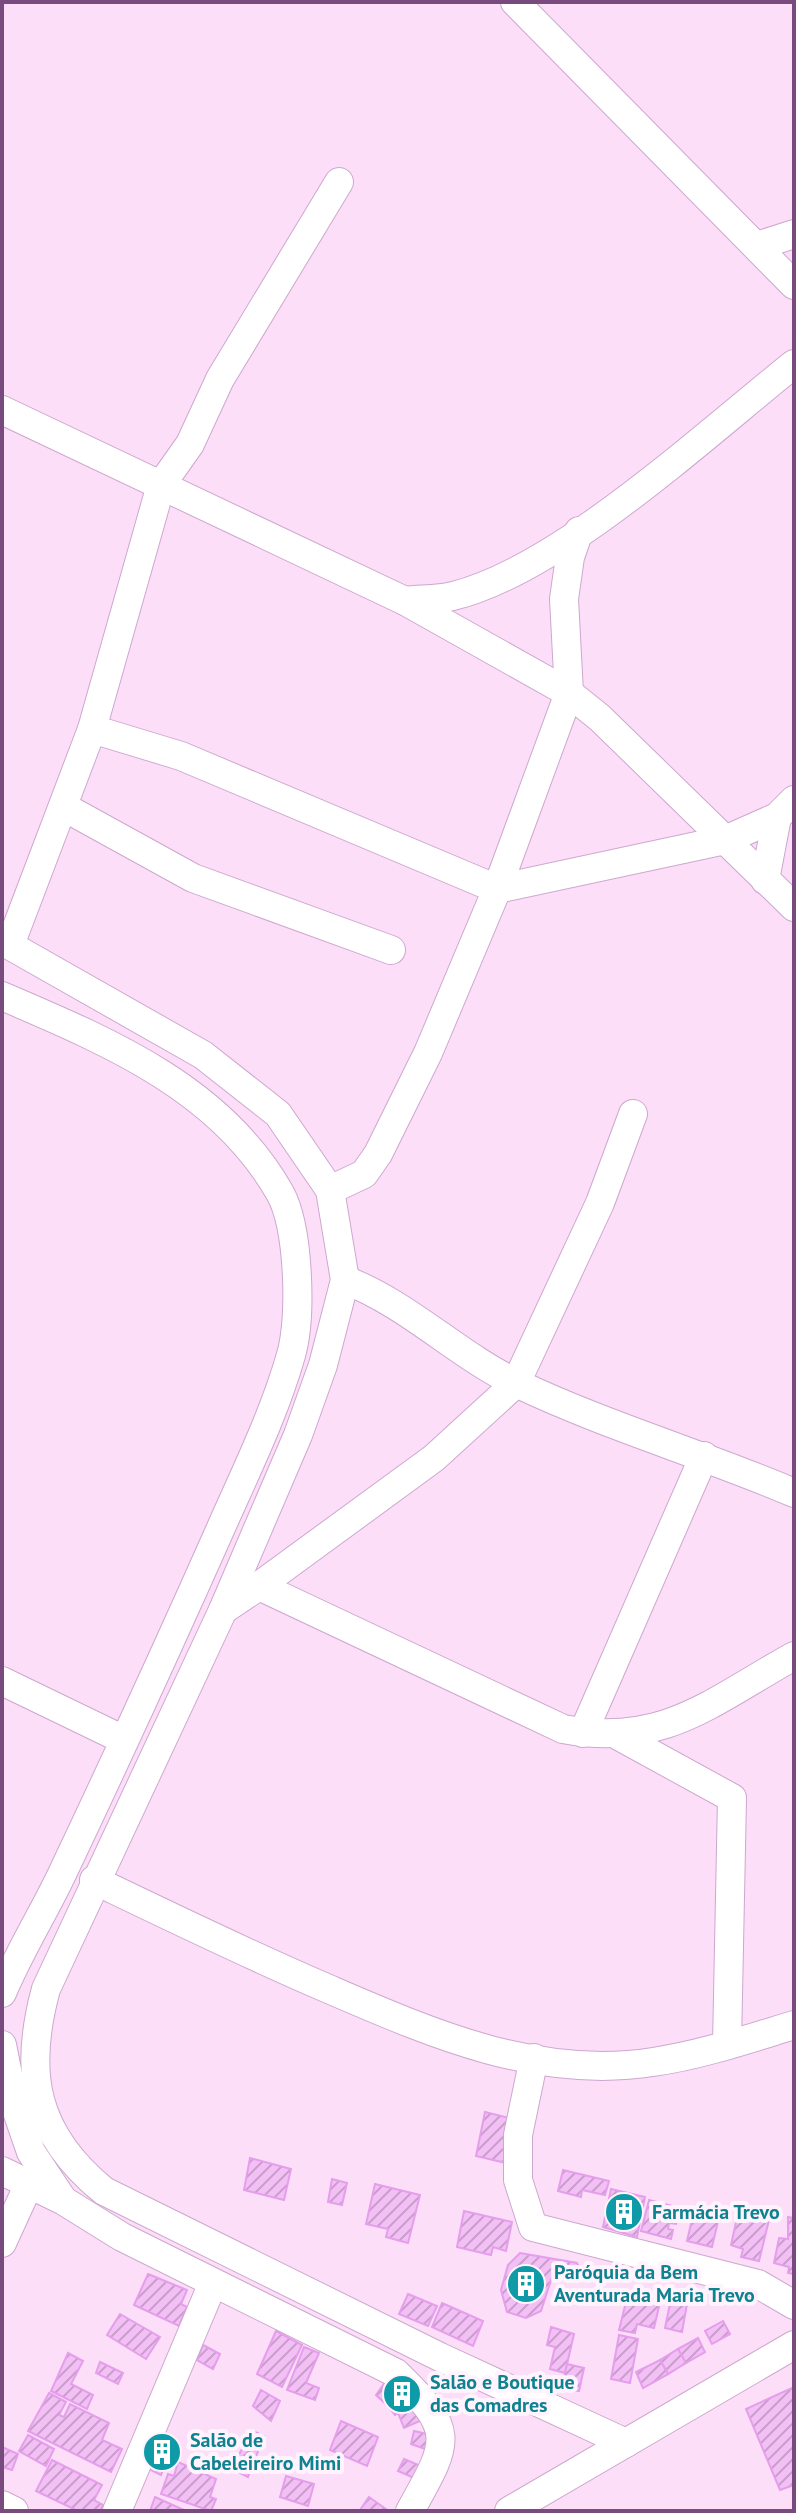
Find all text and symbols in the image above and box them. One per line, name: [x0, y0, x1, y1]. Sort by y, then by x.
building icon: Farmácia Trevo: [603, 2191, 645, 2233]
place label: Farmácia Trevo: [652, 2199, 780, 2225]
place label: Paróquia da Bem Aventurada Maria Trevo: [554, 2259, 755, 2308]
building icon: Paróquia da Bem Aventurada Maria Trevo: [505, 2263, 547, 2305]
place label: Salão e Boutique das Comadres: [430, 2369, 575, 2418]
building icon: Salão e Boutique das Comadres: [381, 2373, 423, 2415]
place label: Salão de Cabeleireiro Mimi: [190, 2427, 341, 2476]
building icon: Salão de Cabeleireiro Mimi: [141, 2431, 183, 2473]

